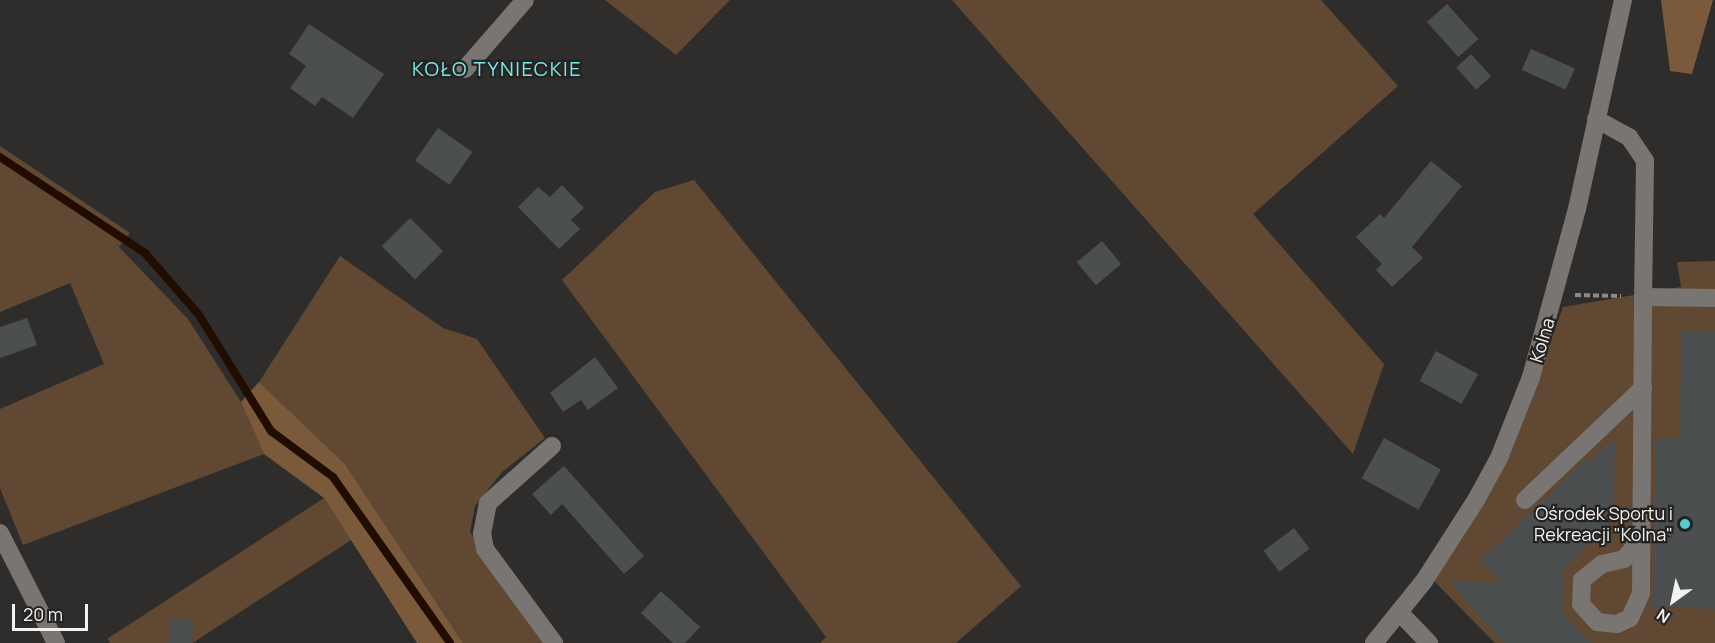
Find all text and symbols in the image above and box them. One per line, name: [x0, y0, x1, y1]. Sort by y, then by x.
district label: KOŁO TYNIECKIE: [412, 56, 582, 80]
street label: Kolna: [1525, 315, 1559, 365]
place label: Ośrodek Sportu i Rekreacji "Kolna": [1534, 503, 1673, 546]
marker: Ośrodek Sportu i Rekreacji "Kolna": [1678, 517, 1692, 531]
north arrow: [1643, 571, 1703, 631]
scale bar: [15, 592, 92, 630]
text: 20 m: [23, 602, 63, 626]
text: N: [1652, 604, 1674, 628]

